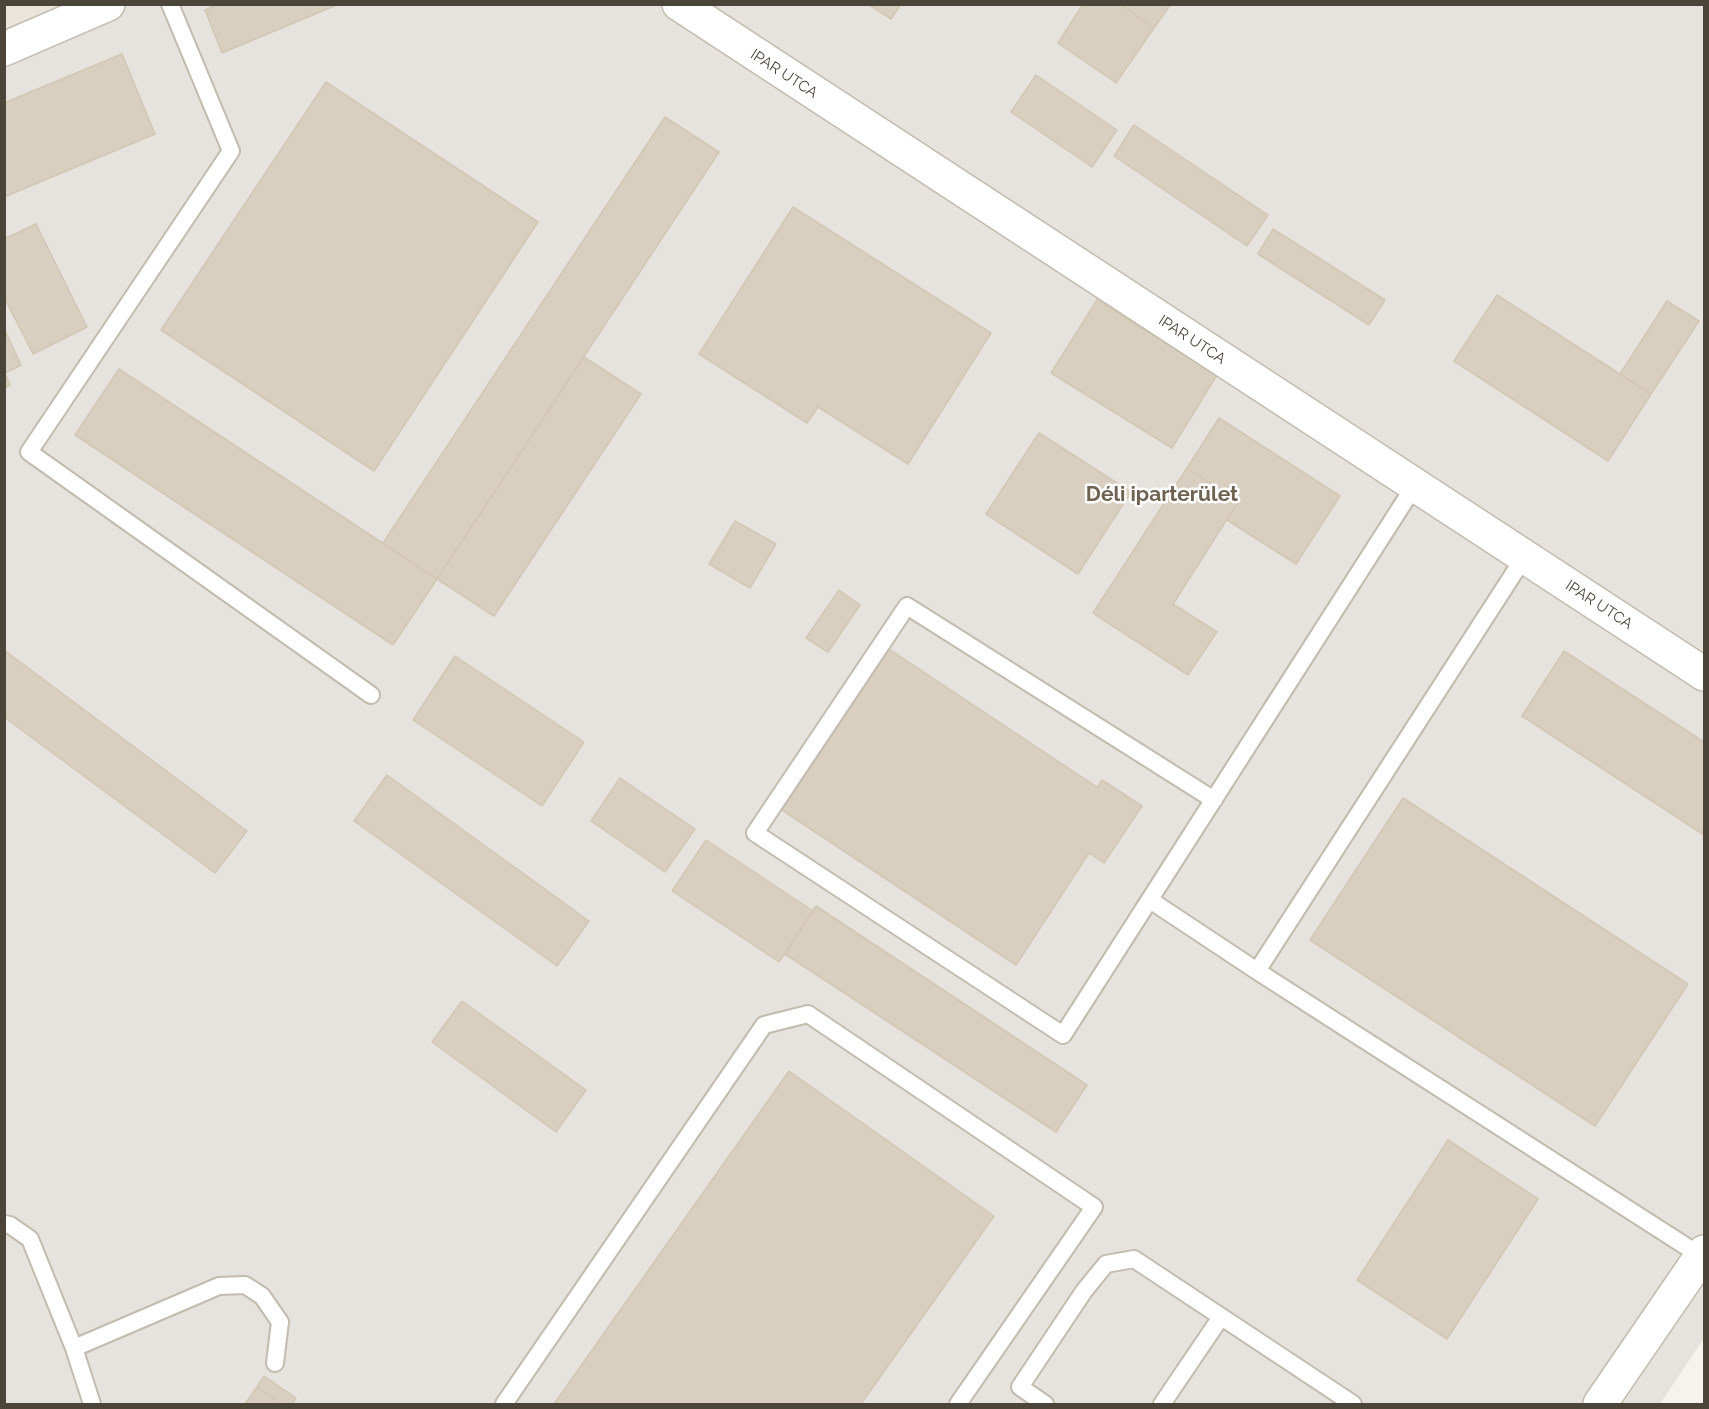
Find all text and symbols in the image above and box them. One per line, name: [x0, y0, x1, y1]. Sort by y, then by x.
street label: IPAR UTCA: [747, 46, 821, 102]
street label: IPAR UTCA: [1155, 312, 1229, 368]
district label: Déli iparterület: [1086, 482, 1238, 508]
street label: IPAR UTCA: [1562, 577, 1636, 633]

